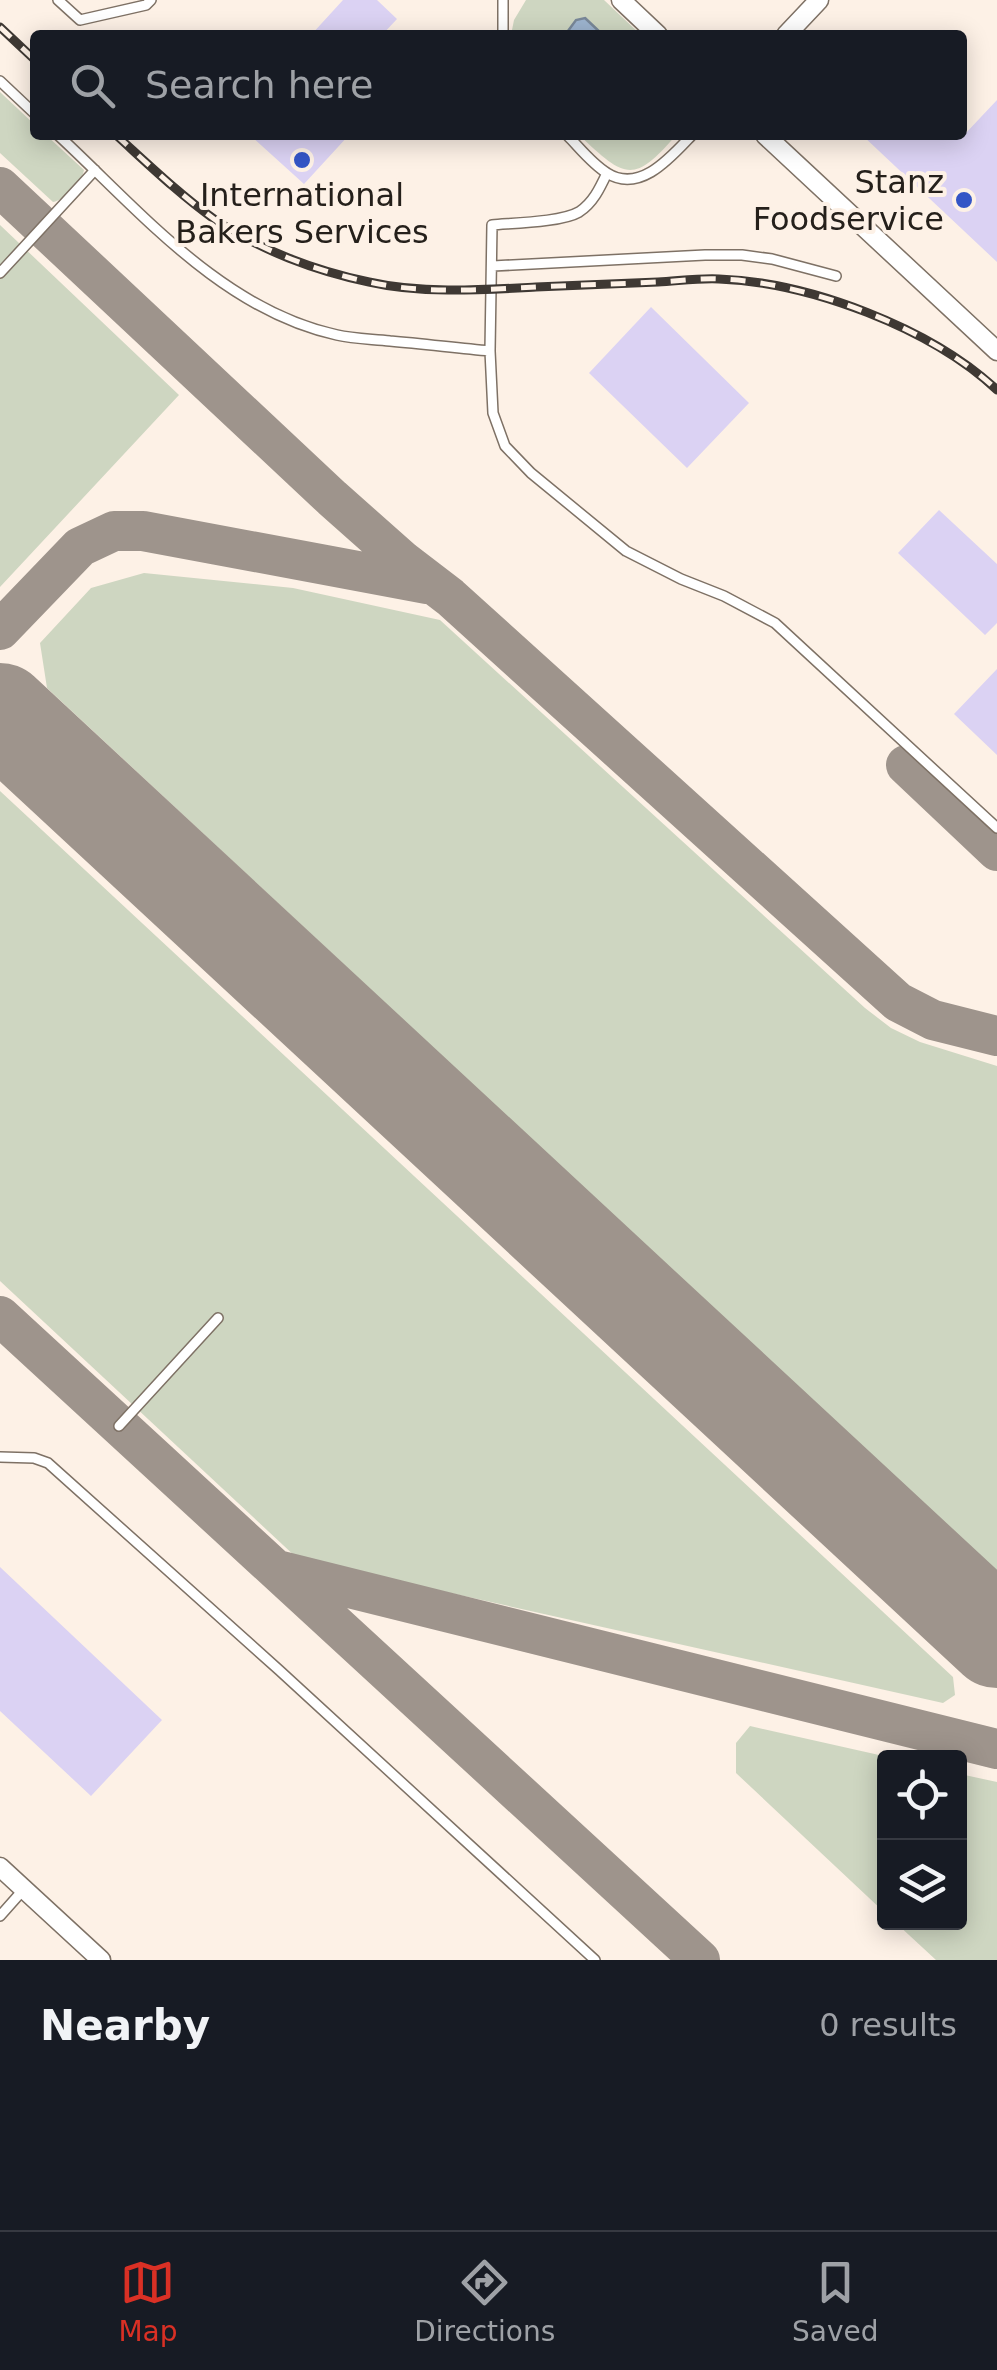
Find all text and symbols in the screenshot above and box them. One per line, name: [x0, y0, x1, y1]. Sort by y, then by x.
search box: [30, 30, 967, 140]
icon: search: [65, 58, 120, 113]
text: Search here: [145, 63, 373, 107]
marker: International Bakers Services: [291, 149, 313, 171]
place label: Stanz Foodservice: [753, 163, 944, 238]
place label: International Bakers Services: [175, 176, 429, 251]
marker: Stanz Foodservice: [953, 189, 975, 211]
map controls: [877, 1750, 967, 1930]
button: locate: [877, 1750, 967, 1840]
button: layers: [877, 1840, 967, 1930]
text: Nearby: [40, 2001, 210, 2050]
text: 0 results: [819, 2006, 957, 2044]
tab: Map: [118, 2255, 177, 2348]
tab: Directions: [414, 2255, 555, 2348]
tab: Saved: [792, 2255, 879, 2348]

